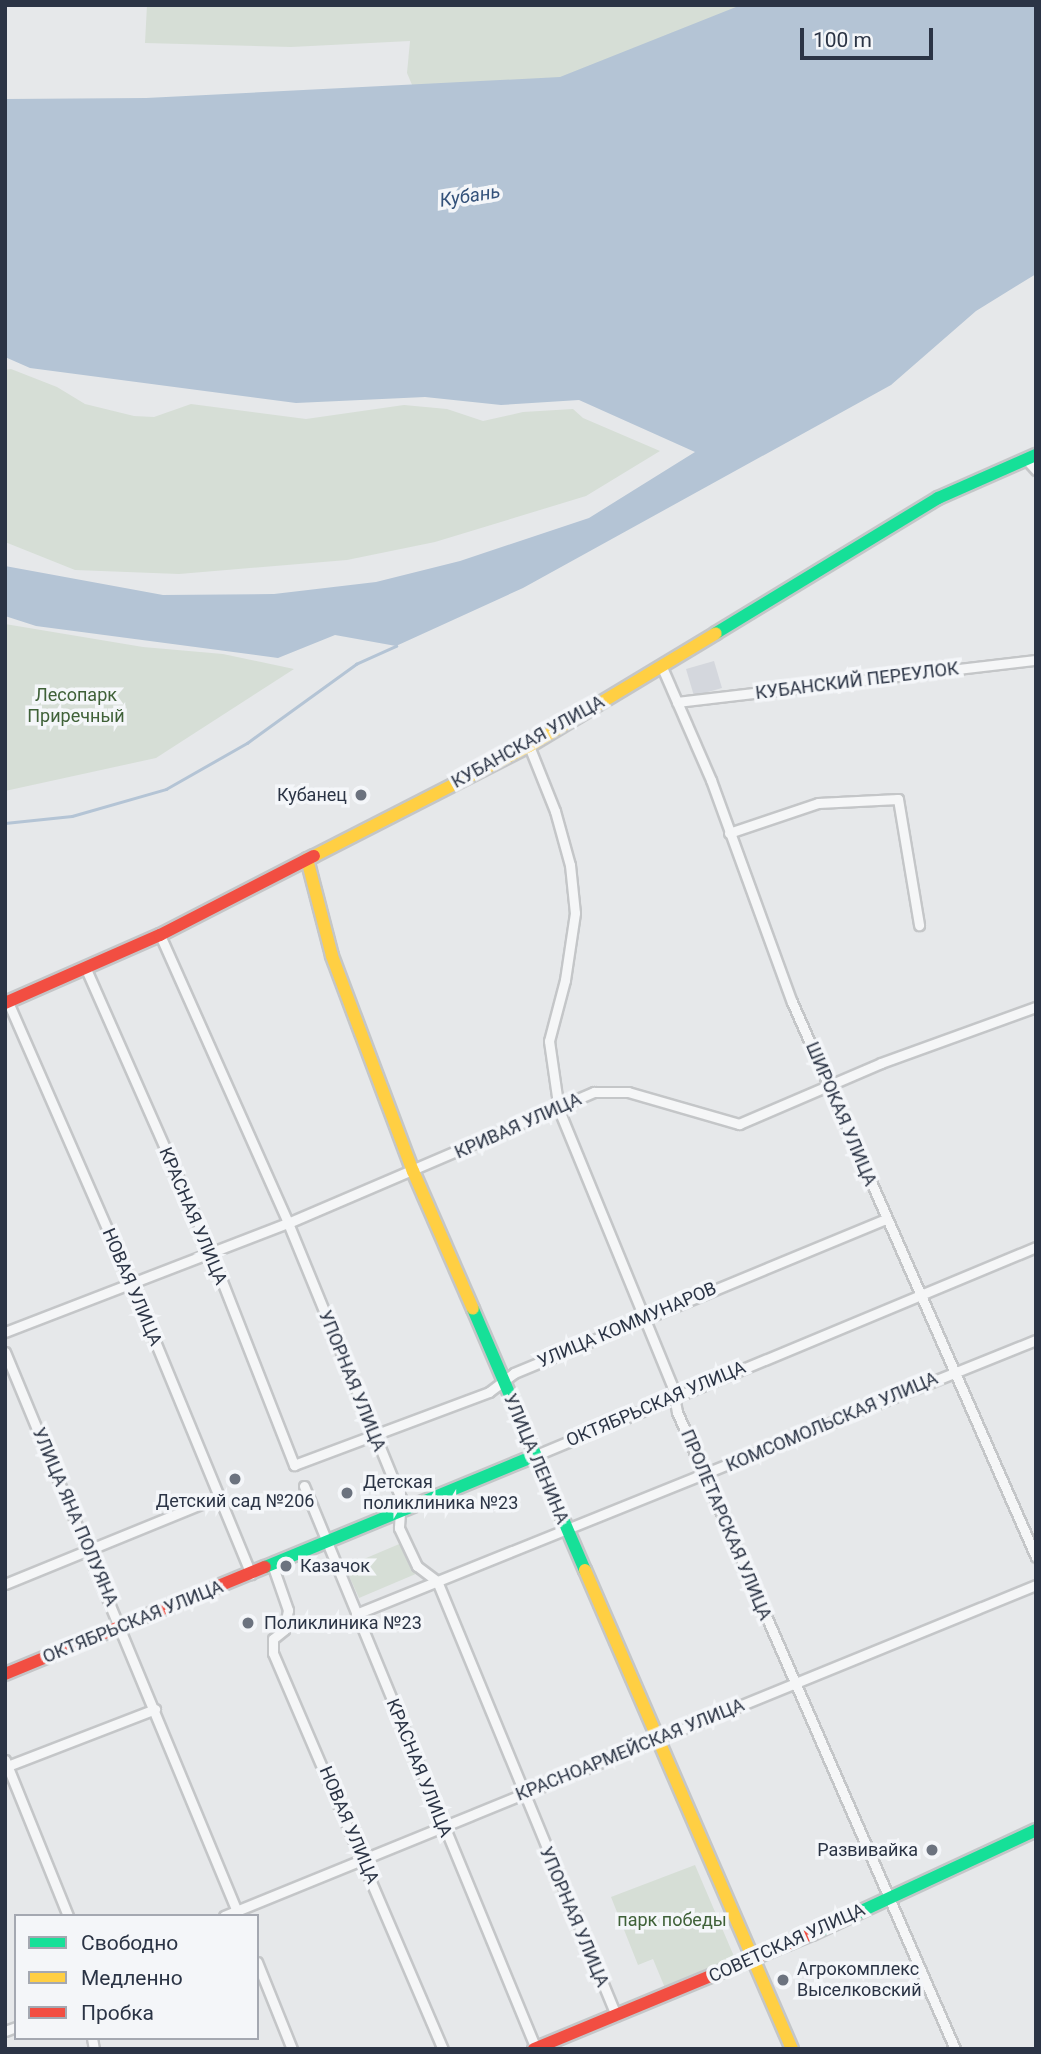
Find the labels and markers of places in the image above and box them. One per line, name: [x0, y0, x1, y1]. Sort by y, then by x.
place label: Кубанец: [277, 784, 347, 806]
marker: Кубанец: [353, 787, 369, 803]
marker: Детский сад №206: [227, 1471, 243, 1487]
place label: Детская поликлиника №23: [363, 1472, 518, 1514]
marker: Детская поликлиника №23: [337, 1483, 357, 1503]
place label: Детский сад №206: [156, 1490, 314, 1512]
place label: Казачок: [300, 1555, 370, 1577]
marker: Казачок: [278, 1558, 294, 1574]
place label: Поликлиника №23: [264, 1612, 422, 1634]
marker: Поликлиника №23: [238, 1613, 258, 1633]
place label: Развивайка: [817, 1839, 918, 1861]
marker: Развивайка: [924, 1842, 940, 1858]
place label: Агрокомплекс Выселковский: [797, 1959, 922, 2002]
marker: Агрокомплекс Выселковский: [775, 1972, 791, 1988]

